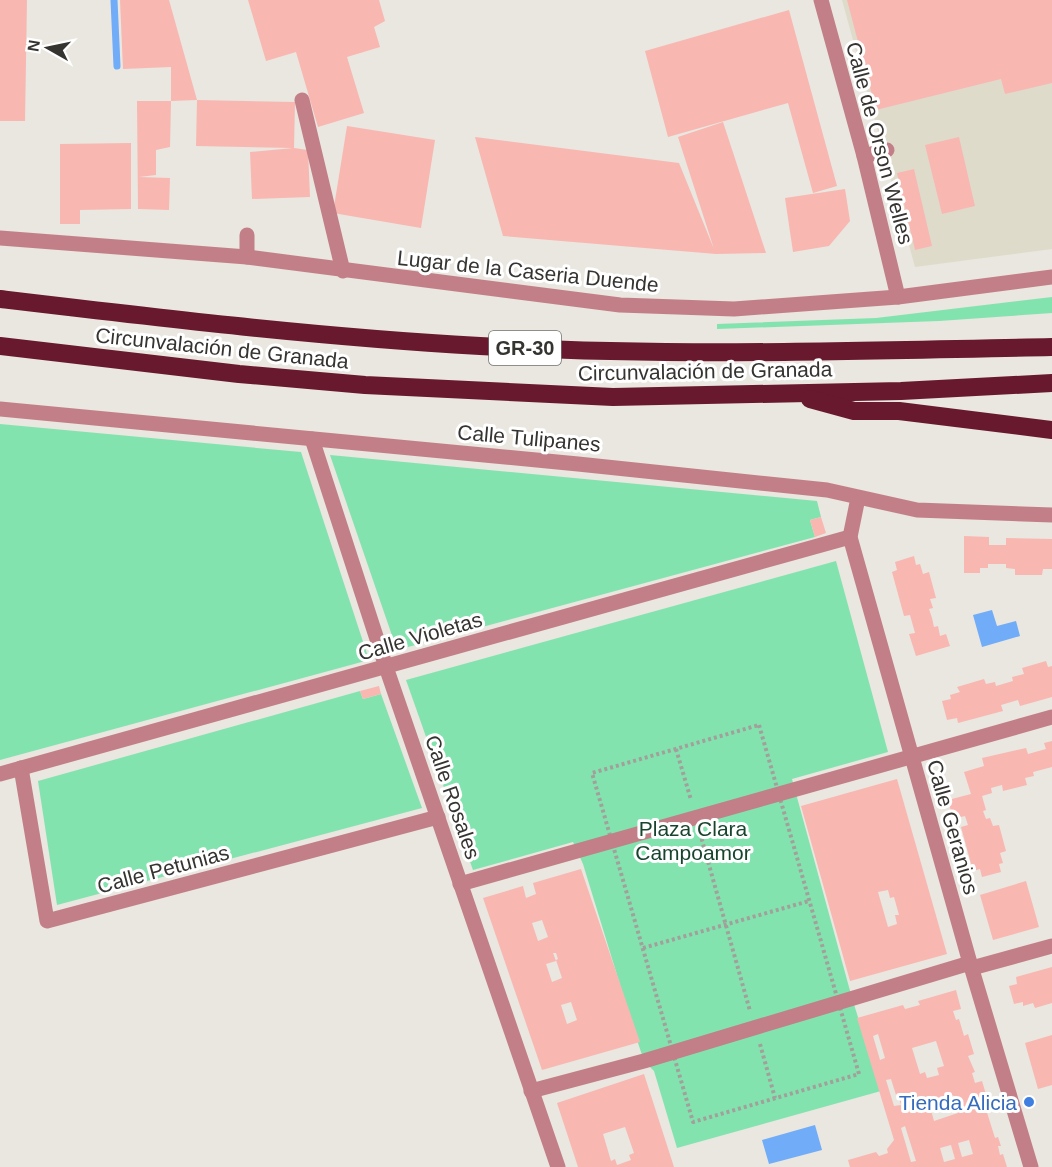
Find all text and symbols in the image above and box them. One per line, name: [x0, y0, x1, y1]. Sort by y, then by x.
north arrow: [18, 18, 78, 78]
text: N: [24, 39, 43, 53]
street label: Calle de Orson Welles: [842, 39, 918, 247]
street label: Lugar de la Caseria Duende: [396, 246, 660, 296]
street label: Circunvalación de Granada: [94, 323, 350, 373]
road number: GR-30: [489, 331, 561, 365]
street label: Circunvalación de Granada: [578, 357, 833, 385]
street label: Calle Tulipanes: [456, 420, 602, 456]
street label: Calle Violetas: [355, 607, 485, 665]
street label: Calle Rosales: [421, 732, 485, 862]
street label: Calle Geranios: [923, 757, 983, 897]
park label: Plaza Clara Campoamor: [635, 817, 751, 864]
street label: Calle Petunias: [95, 840, 231, 898]
place label: Tienda Alicia: [899, 1091, 1017, 1114]
marker: Tienda Alicia: [1022, 1095, 1036, 1109]

